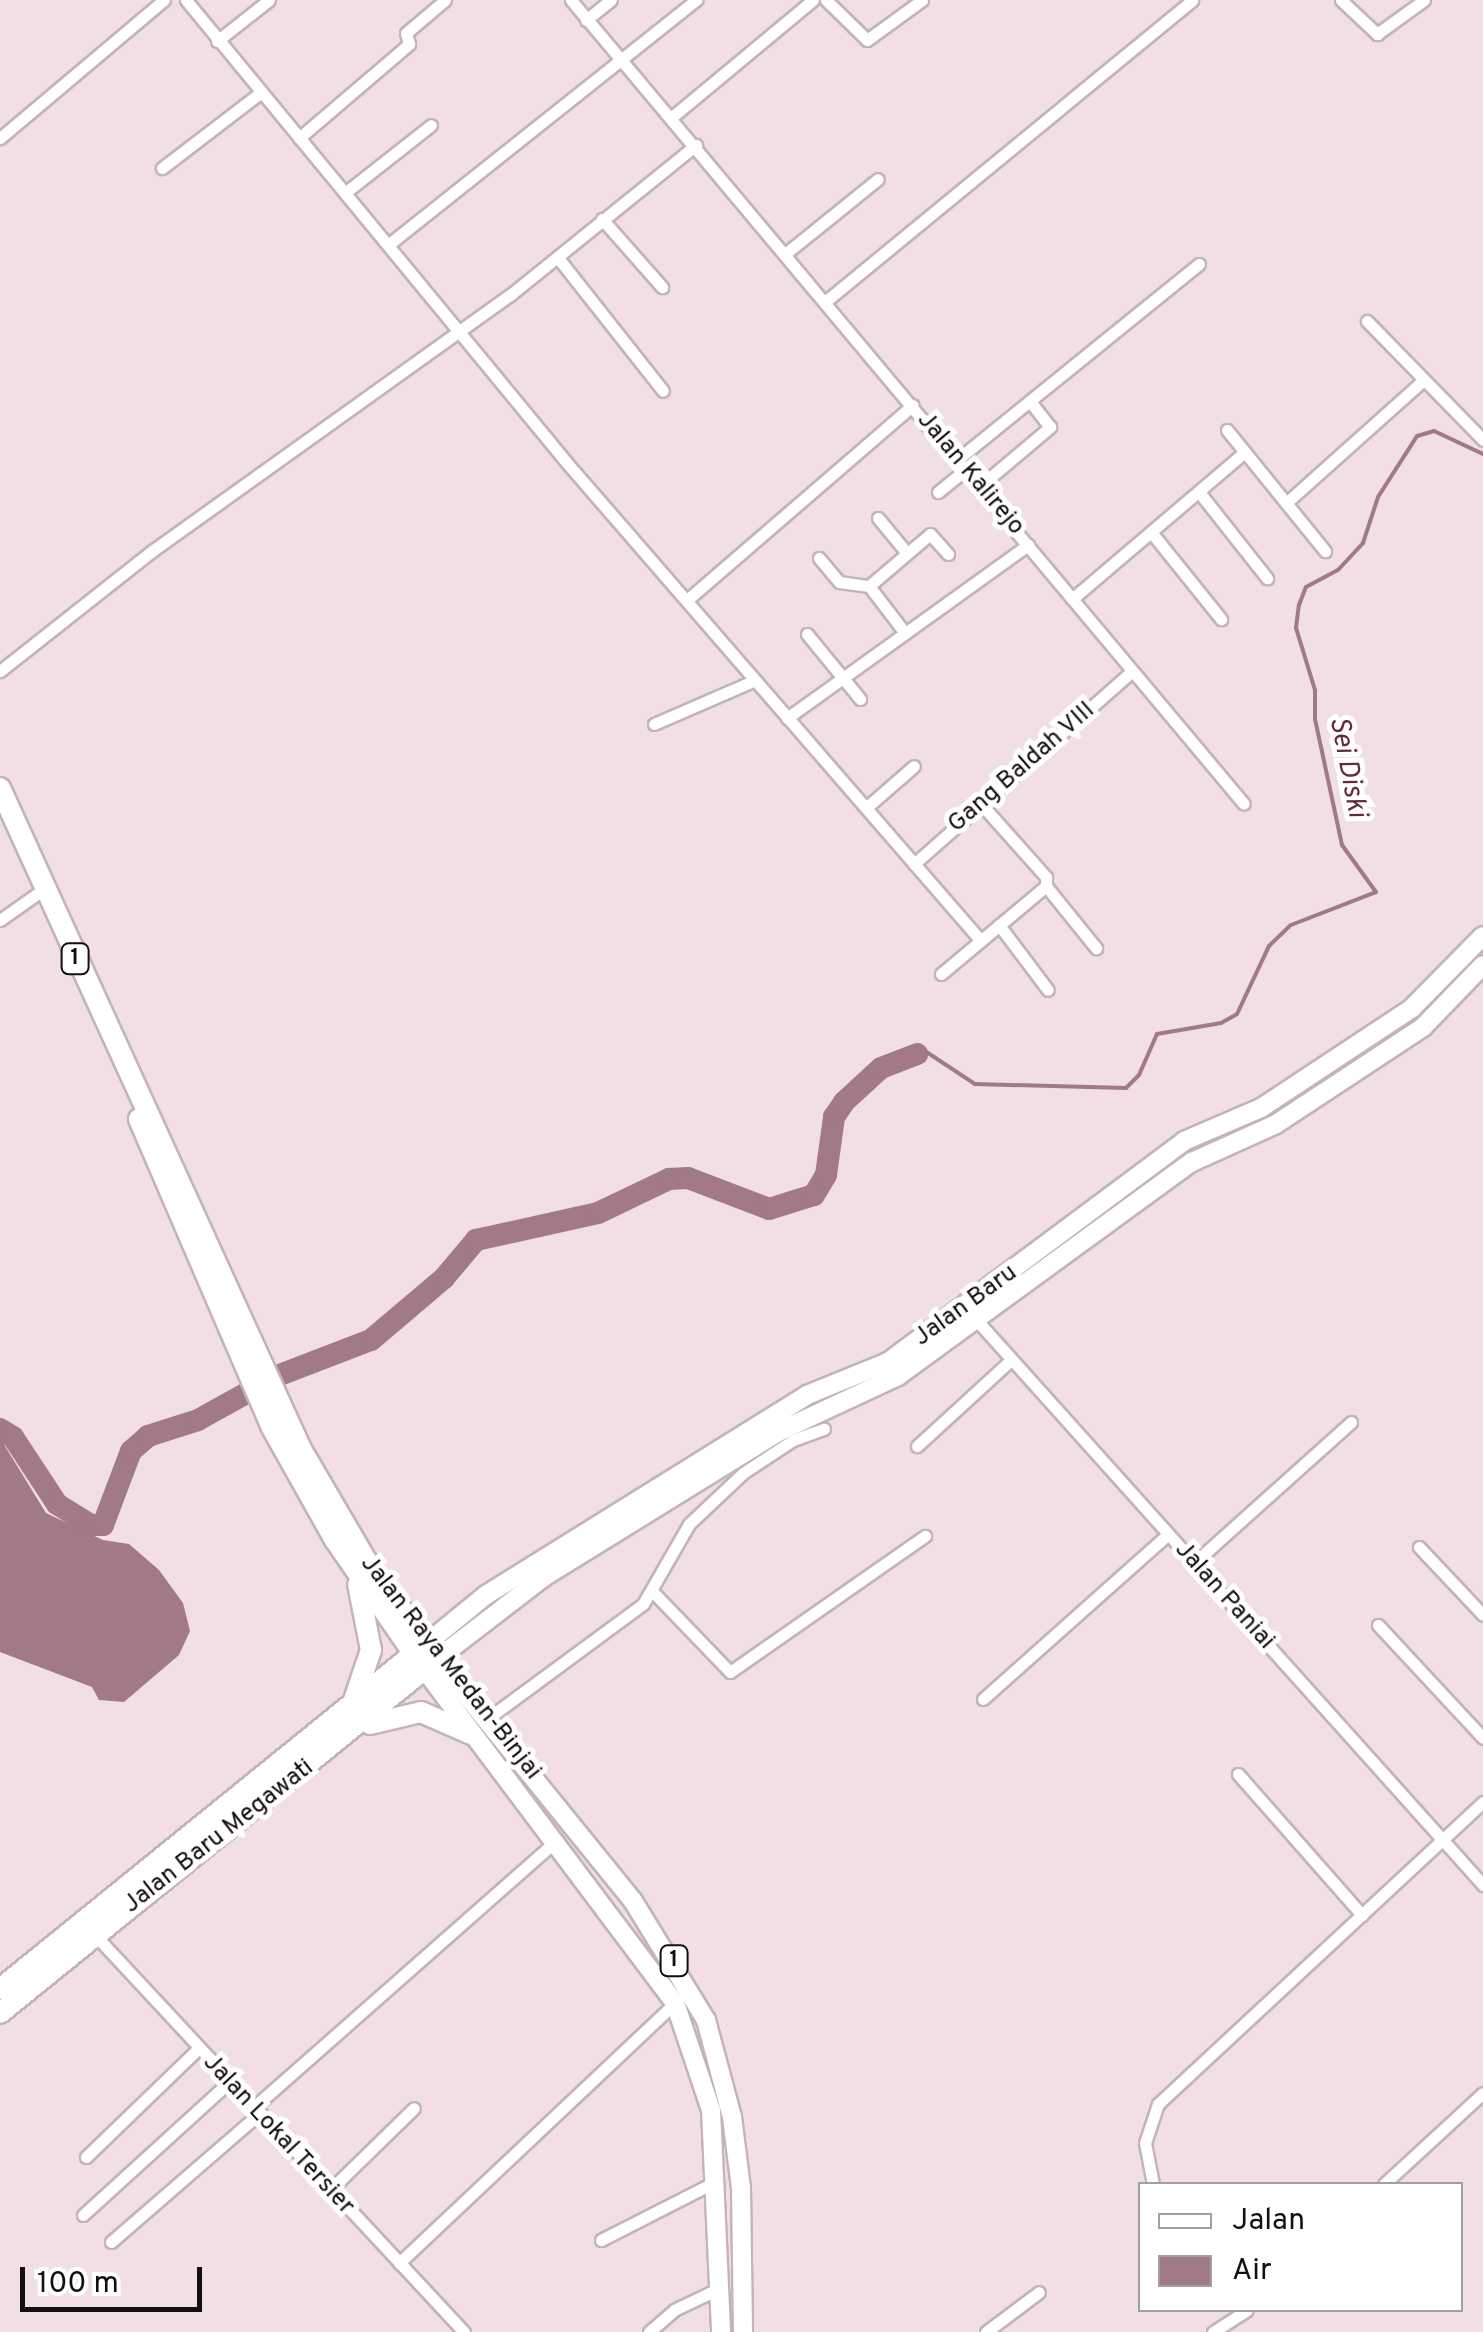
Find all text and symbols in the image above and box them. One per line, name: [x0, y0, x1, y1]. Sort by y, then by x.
street label: Jalan Kalirejo: [910, 406, 1030, 542]
street label: Gang Baldah VIII: [942, 696, 1102, 840]
water label: Sei Diski: [1321, 714, 1373, 820]
road number: 1: [60, 942, 90, 976]
street label: Jalan Baru: [908, 1258, 1024, 1354]
street label: Jalan Paniai: [1168, 1536, 1280, 1656]
street label: Jalan Raya Medan-Binjai: [353, 1550, 547, 1786]
street label: Jalan Baru Megawati: [118, 1753, 320, 1921]
road number: 1: [659, 1944, 689, 1978]
street label: Jalan Lokal Tersier: [195, 2048, 361, 2222]
legend: [1138, 2182, 1463, 2312]
text: Jalan: [1232, 2203, 1305, 2240]
scale bar: [25, 2247, 208, 2309]
text: Air: [1232, 2253, 1272, 2290]
text: 100 m: [37, 2266, 119, 2303]

